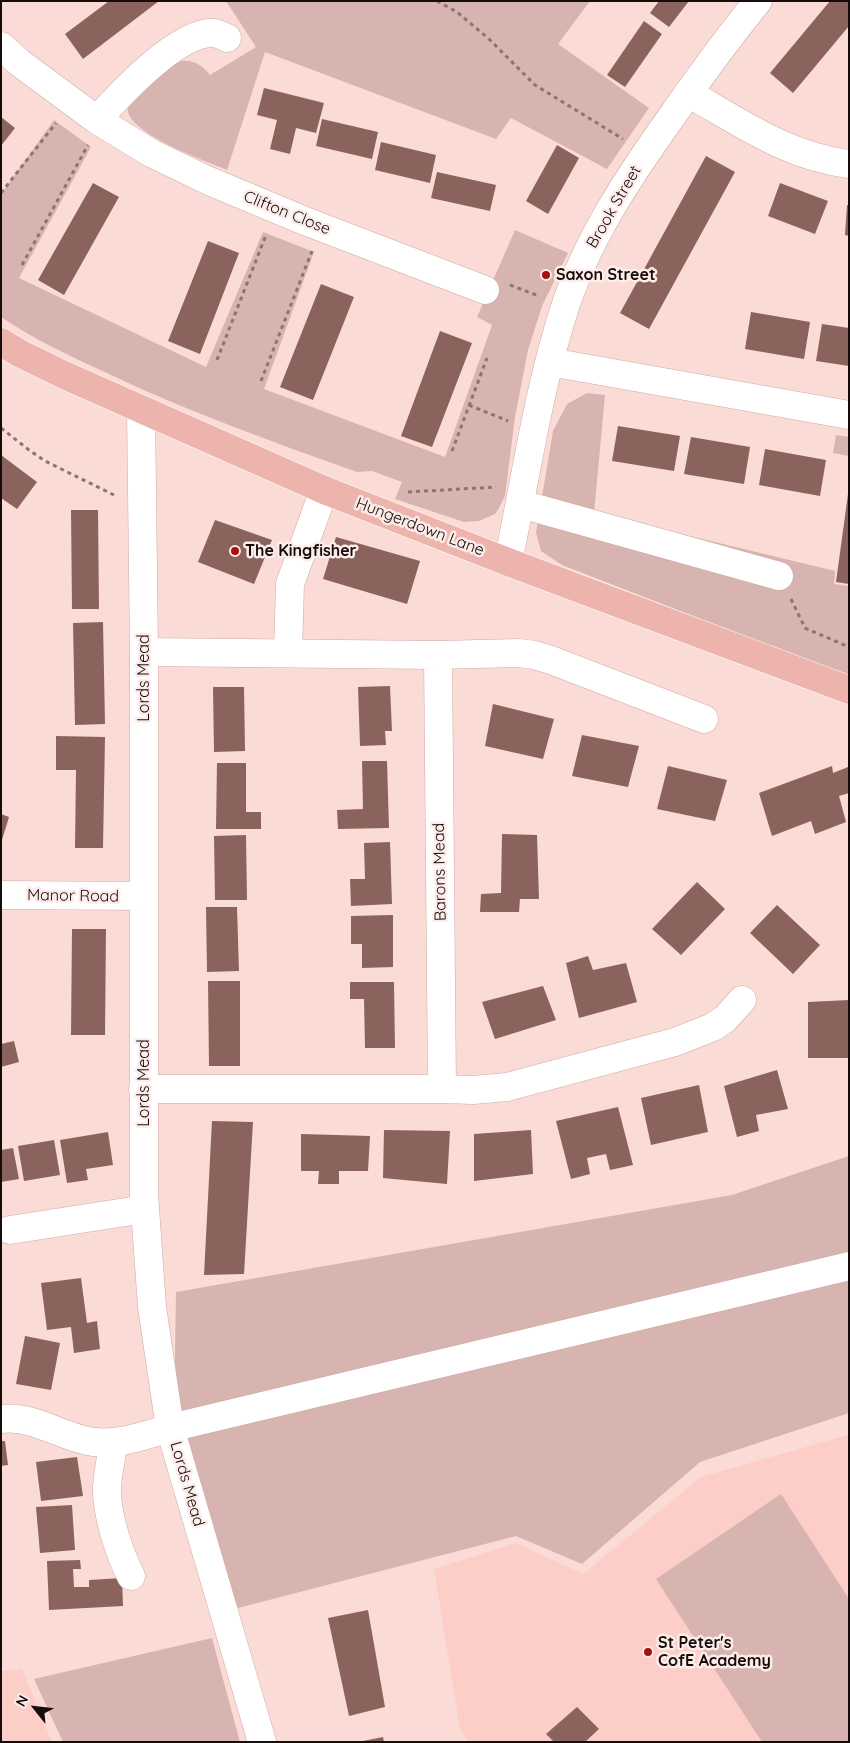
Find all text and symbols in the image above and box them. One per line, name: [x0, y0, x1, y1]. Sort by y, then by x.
street label: Brook Street: [583, 162, 645, 252]
street label: Clifton Close: [241, 187, 333, 239]
place label: Saxon Street: [556, 265, 656, 285]
marker: Saxon Street: [540, 269, 552, 281]
street label: Hungerdown Lane: [353, 494, 487, 560]
place label: The Kingfisher: [245, 541, 357, 561]
marker: The Kingfisher: [229, 545, 241, 557]
street label: Lords Mead: [134, 634, 154, 722]
street label: Barons Mead: [430, 823, 450, 921]
street label: Manor Road: [27, 886, 119, 906]
street label: Lords Mead: [134, 1039, 154, 1127]
street label: Lords Mead: [166, 1439, 208, 1529]
place label: St Peter's CofE Academy: [658, 1633, 771, 1671]
marker: St Peter's CofE Academy: [642, 1646, 654, 1658]
north arrow: [10, 1683, 60, 1733]
text: N: [12, 1692, 32, 1710]

